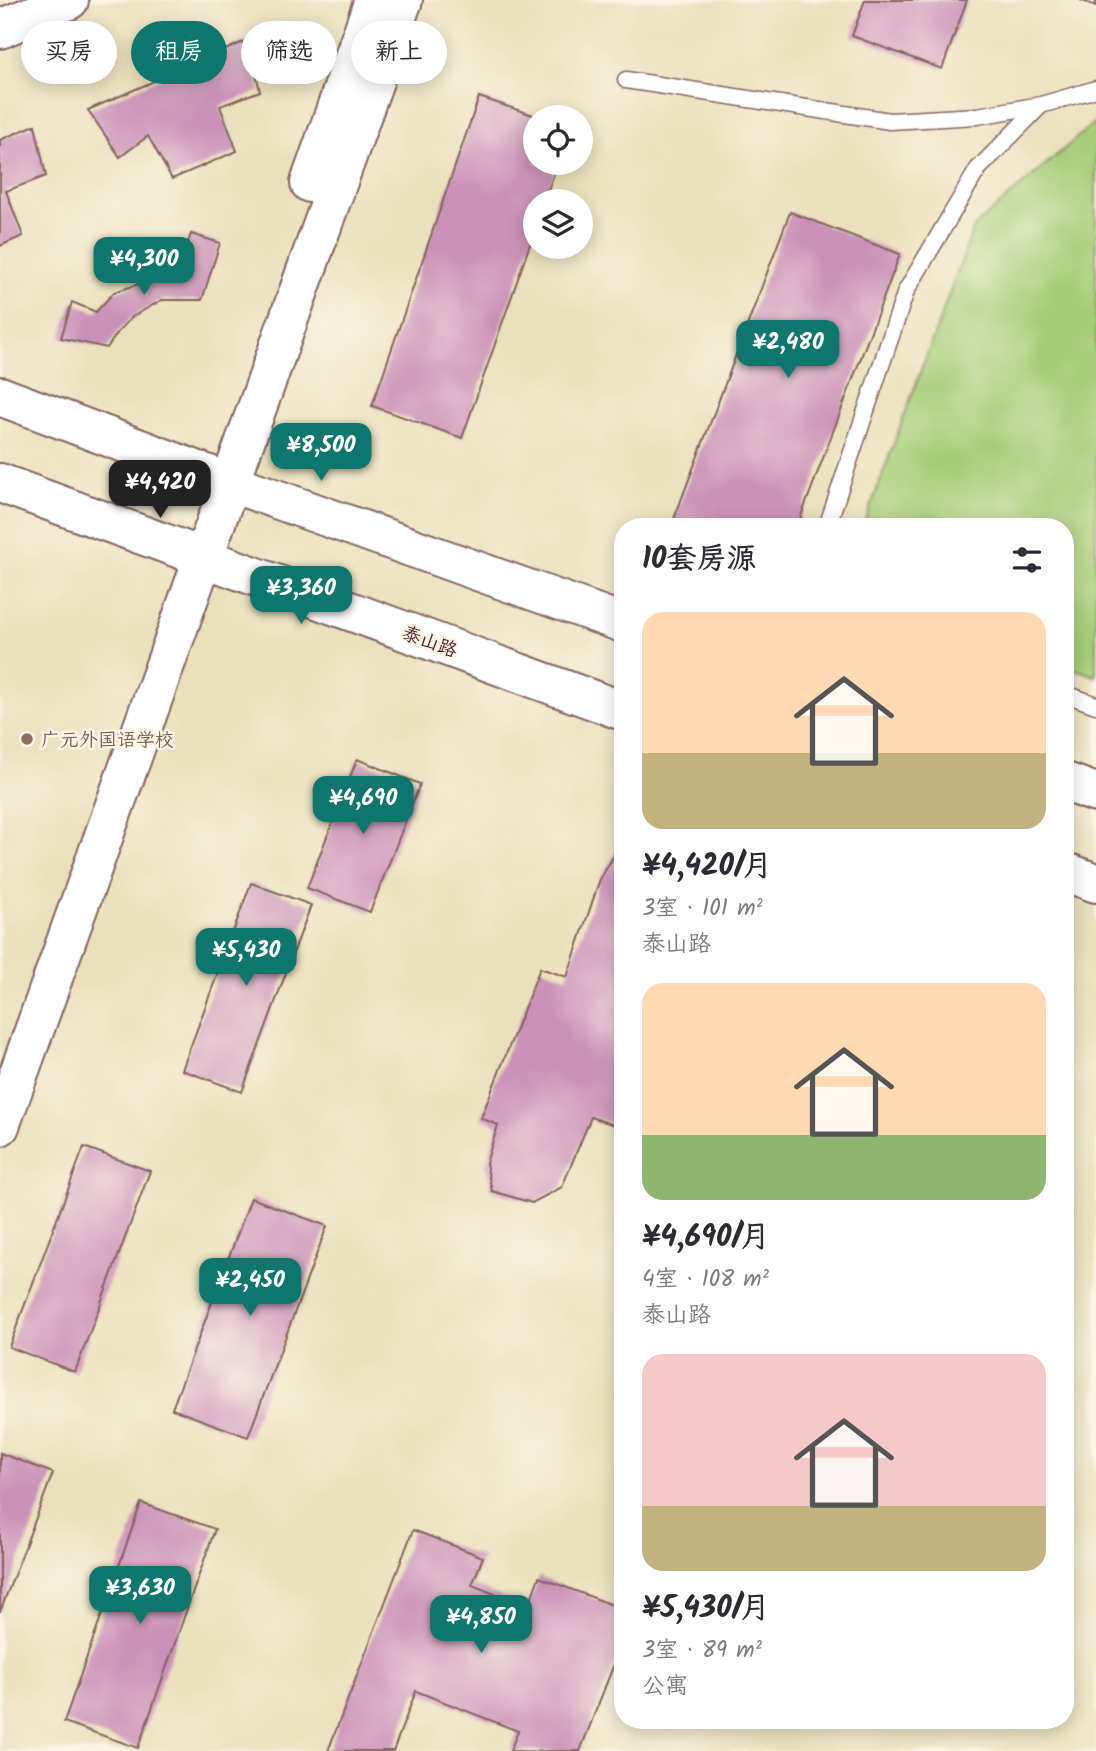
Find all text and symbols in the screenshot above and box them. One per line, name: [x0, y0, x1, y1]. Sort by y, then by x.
chip: 买房: [21, 21, 117, 84]
chip: 租房: [131, 21, 227, 84]
chip: 筛选: [241, 21, 337, 84]
chip: 新上: [351, 21, 447, 84]
map controls: [523, 105, 593, 259]
button: locate: [523, 105, 593, 175]
button: layers: [523, 189, 593, 259]
pin: ¥4,300: [87, 238, 201, 297]
text: ¥4,300: [110, 242, 178, 278]
pin: ¥2,480: [731, 320, 845, 380]
text: ¥2,480: [752, 325, 824, 361]
pin: ¥8,500: [264, 424, 378, 483]
text: ¥8,500: [287, 428, 355, 464]
pin: ¥4,420: [103, 461, 217, 520]
text: ¥4,420: [125, 465, 195, 501]
text: 10套房源: [642, 536, 756, 584]
icon: filters: [1008, 541, 1046, 579]
pin: ¥3,360: [244, 566, 358, 626]
text: ¥3,360: [266, 571, 336, 607]
street label: 泰山路: [397, 619, 461, 667]
icon: home: [781, 658, 907, 784]
place label: 广元外国语学校: [41, 726, 174, 756]
marker: 广元外国语学校: [19, 731, 35, 747]
pin: ¥4,690: [306, 776, 420, 836]
text: ¥4,690: [329, 781, 397, 817]
text: ¥4,420/月: [642, 843, 772, 891]
text: 3室 · 101 m²: [642, 891, 763, 927]
text: 泰山路: [642, 927, 711, 963]
pin: ¥5,430: [189, 928, 303, 988]
text: ¥5,430: [212, 933, 280, 969]
icon: home: [781, 1029, 907, 1155]
text: ¥4,690/月: [642, 1214, 770, 1262]
pin: ¥2,450: [193, 1258, 307, 1318]
text: 4室 · 108 m²: [642, 1262, 769, 1298]
text: ¥2,450: [215, 1263, 285, 1299]
text: 泰山路: [642, 1298, 711, 1334]
icon: home: [781, 1400, 907, 1526]
pin: ¥3,630: [83, 1566, 197, 1626]
text: ¥3,630: [105, 1571, 175, 1607]
text: ¥5,430/月: [642, 1585, 770, 1633]
pin: ¥4,850: [424, 1596, 538, 1655]
text: ¥4,850: [446, 1600, 516, 1636]
text: 3室 · 89 m²: [642, 1633, 762, 1669]
text: 公寓: [642, 1669, 688, 1705]

